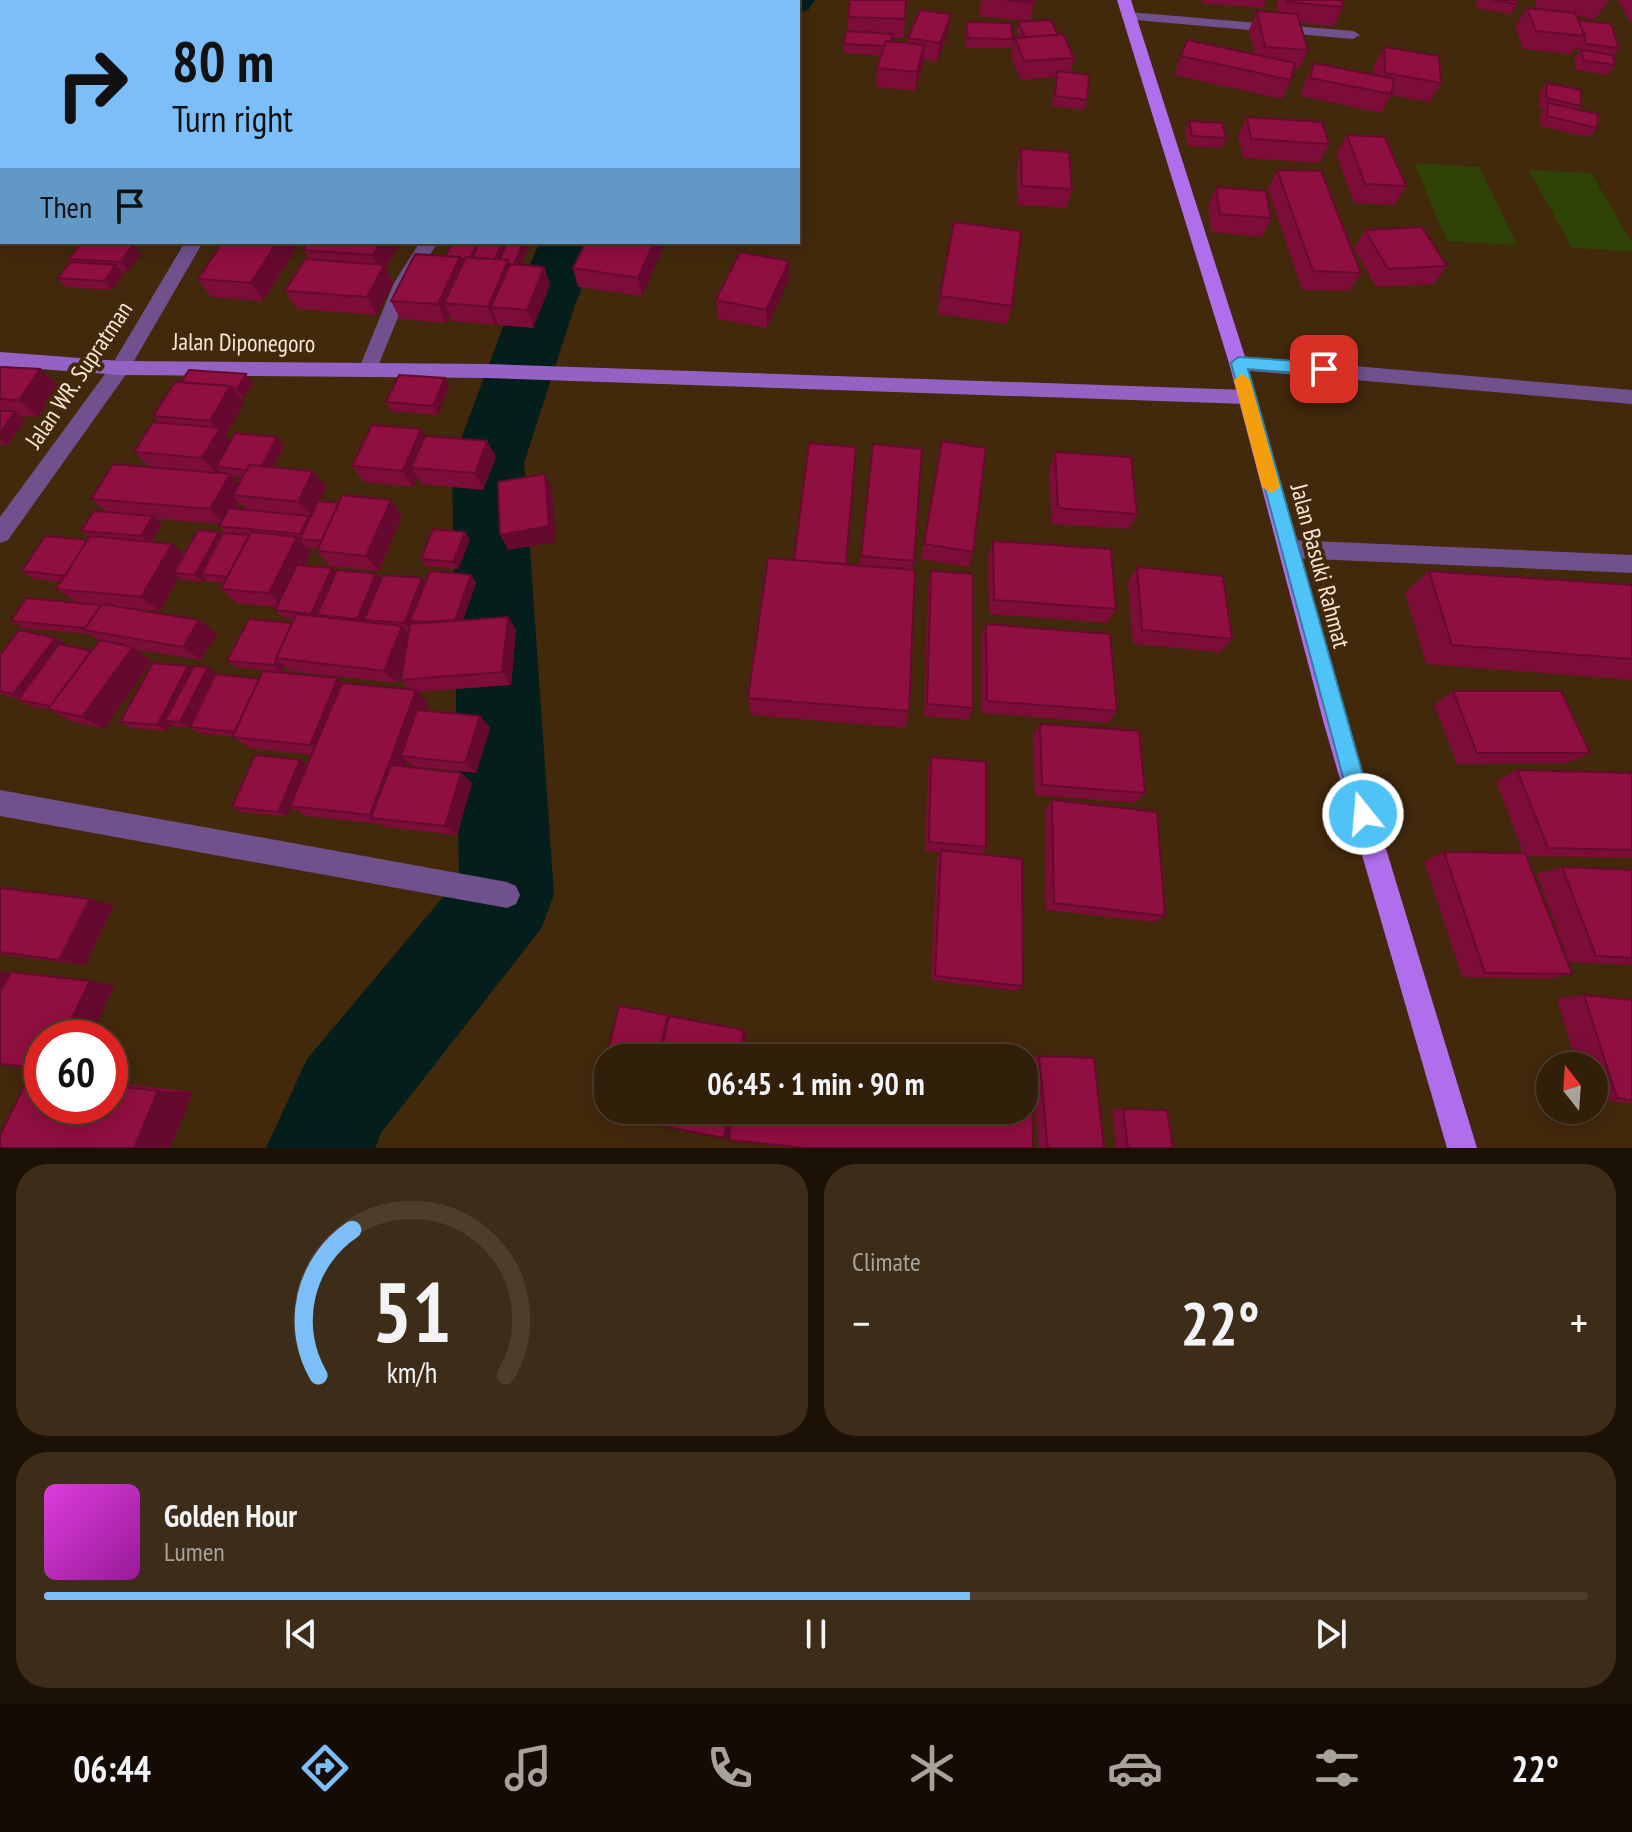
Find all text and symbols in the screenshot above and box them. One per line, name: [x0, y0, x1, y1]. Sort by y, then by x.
text: 80 m: [172, 25, 274, 97]
icon: right: [40, 32, 144, 136]
text: Turn right: [172, 95, 293, 142]
icon: arrive: [108, 184, 152, 228]
text: Then: [40, 187, 92, 226]
street label: Jalan WR. Supratman: [17, 295, 139, 455]
street label: Jalan Diponegoro: [171, 326, 316, 359]
pin: [1290, 335, 1358, 403]
icon: arrive: [1302, 347, 1346, 391]
street label: Jalan Basuki Rahmat: [1283, 479, 1357, 652]
position arrow: [1321, 772, 1405, 856]
speed limit sign: 60: [24, 1020, 128, 1124]
north arrow: [1536, 1052, 1608, 1124]
map controls: [1536, 1052, 1608, 1124]
text: 06:45 · 1 min · 90 m: [707, 1064, 925, 1103]
text: Climate: [852, 1245, 921, 1278]
text: 51: [372, 1257, 452, 1365]
text: 22°: [1180, 1284, 1260, 1362]
text: −: [852, 1294, 870, 1351]
text: +: [1570, 1294, 1588, 1351]
text: km/h: [387, 1354, 437, 1391]
text: Golden Hour: [164, 1496, 297, 1535]
text: Lumen: [164, 1535, 225, 1568]
icon: previous: [279, 1612, 323, 1656]
icon: pause: [794, 1612, 838, 1656]
icon: next: [1309, 1612, 1353, 1656]
icon: directions: [297, 1740, 353, 1796]
icon: music: [500, 1740, 556, 1796]
icon: phone: [702, 1740, 758, 1796]
icon: climate: [904, 1740, 960, 1796]
icon: car: [1107, 1740, 1163, 1796]
icon: filters: [1309, 1740, 1365, 1796]
text: 06:44: [73, 1745, 151, 1792]
text: 22°: [1511, 1745, 1559, 1792]

